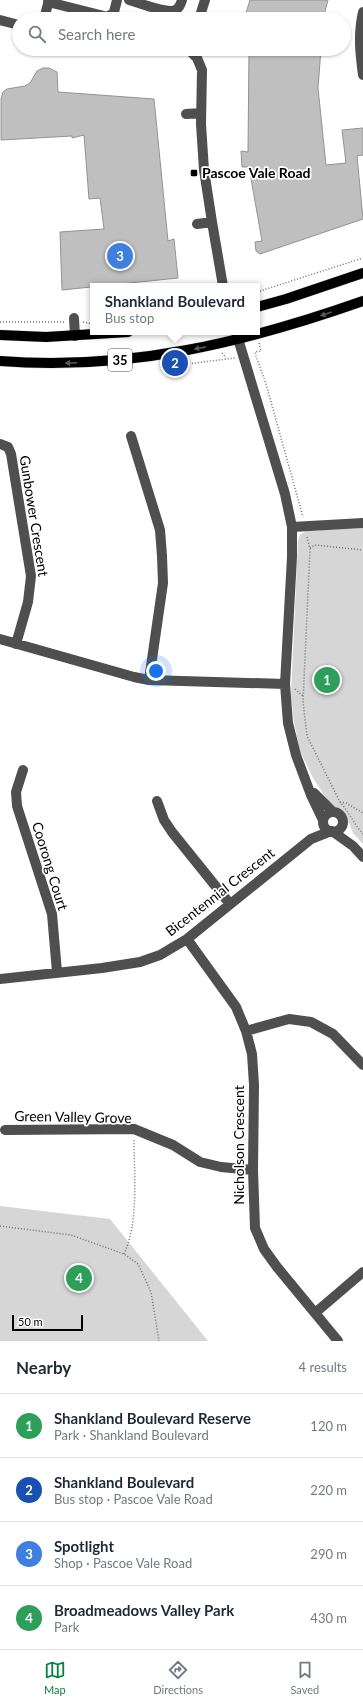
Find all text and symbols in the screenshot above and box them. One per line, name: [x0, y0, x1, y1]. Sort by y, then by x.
search box: [12, 12, 351, 56]
icon: search: [26, 23, 48, 45]
text: Search here: [58, 25, 135, 43]
place label: Pascoe Vale Road: [202, 164, 311, 181]
marker: Pascoe Vale Road: [189, 168, 199, 178]
pin: 3: [107, 241, 133, 271]
popup: [90, 283, 260, 335]
text: Shankland Boulevard: [105, 292, 245, 310]
text: Bus stop: [105, 310, 154, 326]
one-way arrow: [320, 312, 332, 318]
one-way arrow: [194, 346, 206, 352]
pin: 2: [162, 348, 188, 378]
road number: 35: [108, 349, 132, 371]
one-way arrow: [65, 359, 77, 366]
street label: Gunbower Crescent: [17, 454, 52, 578]
your location: [146, 661, 166, 681]
pin: 1: [314, 665, 340, 695]
street label: Coorong Court: [29, 820, 72, 912]
street label: Bicentennial Crescent: [162, 844, 277, 939]
street label: Nicholson Crescent: [230, 1085, 247, 1205]
street label: Green Valley Grove: [14, 1107, 132, 1126]
pin: 4: [66, 1263, 92, 1293]
scale bar: [12, 1313, 83, 1332]
text: 50 m: [18, 1315, 43, 1328]
text: Nearby: [16, 1357, 71, 1378]
text: 4 results: [299, 1359, 347, 1375]
text: Shankland Boulevard Reserve: [54, 1409, 251, 1427]
text: 1: [25, 1418, 33, 1434]
text: 120 m: [310, 1418, 347, 1434]
text: Park · Shankland Boulevard: [54, 1427, 209, 1443]
text: Shankland Boulevard: [54, 1473, 194, 1491]
text: 2: [25, 1482, 33, 1498]
text: 220 m: [310, 1482, 347, 1498]
text: Bus stop · Pascoe Vale Road: [54, 1491, 213, 1507]
text: Spotlight: [54, 1537, 114, 1555]
text: 3: [25, 1546, 33, 1562]
text: 290 m: [310, 1546, 347, 1562]
text: Shop · Pascoe Vale Road: [54, 1555, 192, 1571]
text: Broadmeadows Valley Park: [54, 1601, 234, 1619]
text: 4: [25, 1610, 33, 1626]
text: 430 m: [310, 1610, 347, 1626]
text: Park: [54, 1619, 79, 1635]
tab: Map: [44, 1659, 66, 1696]
tab: Directions: [153, 1659, 203, 1696]
tab: Saved: [290, 1659, 319, 1696]

